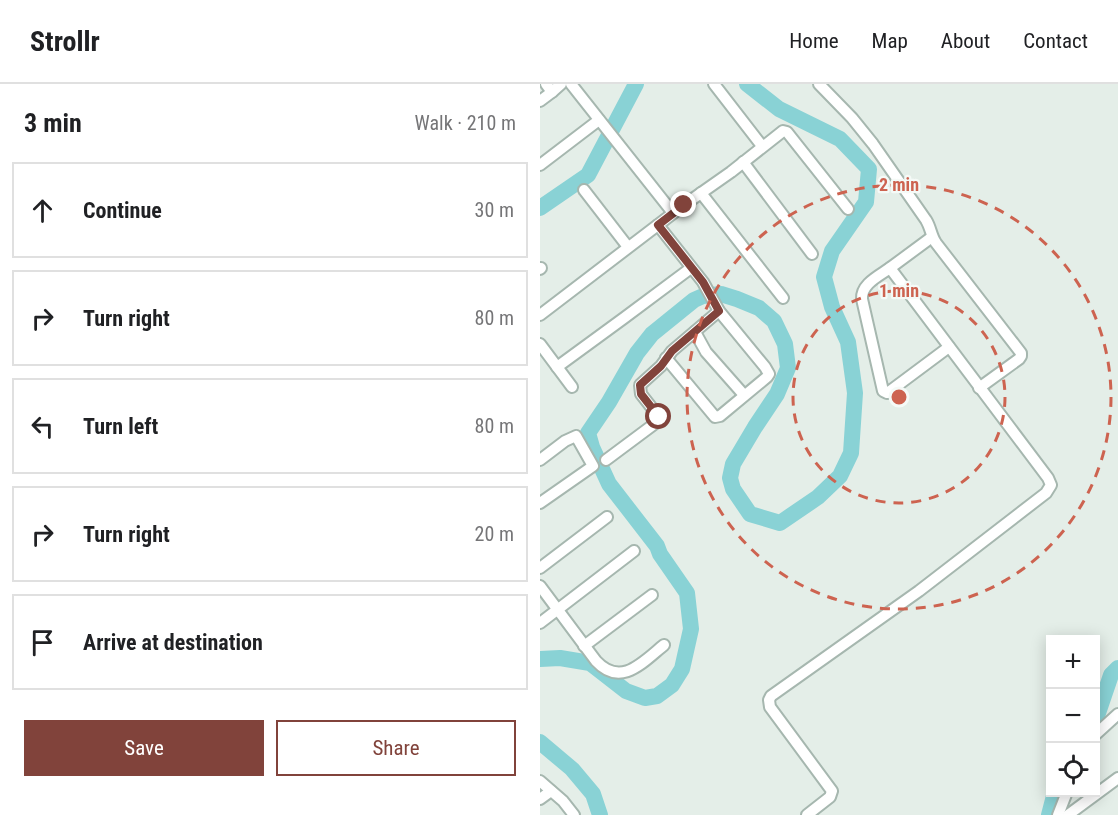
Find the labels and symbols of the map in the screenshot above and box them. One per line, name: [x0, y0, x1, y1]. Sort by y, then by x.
text: 2 min: [879, 174, 919, 195]
route end: [670, 191, 696, 217]
text: 1 min: [879, 280, 919, 301]
centre of rings: [889, 387, 909, 407]
route start: [645, 403, 671, 429]

